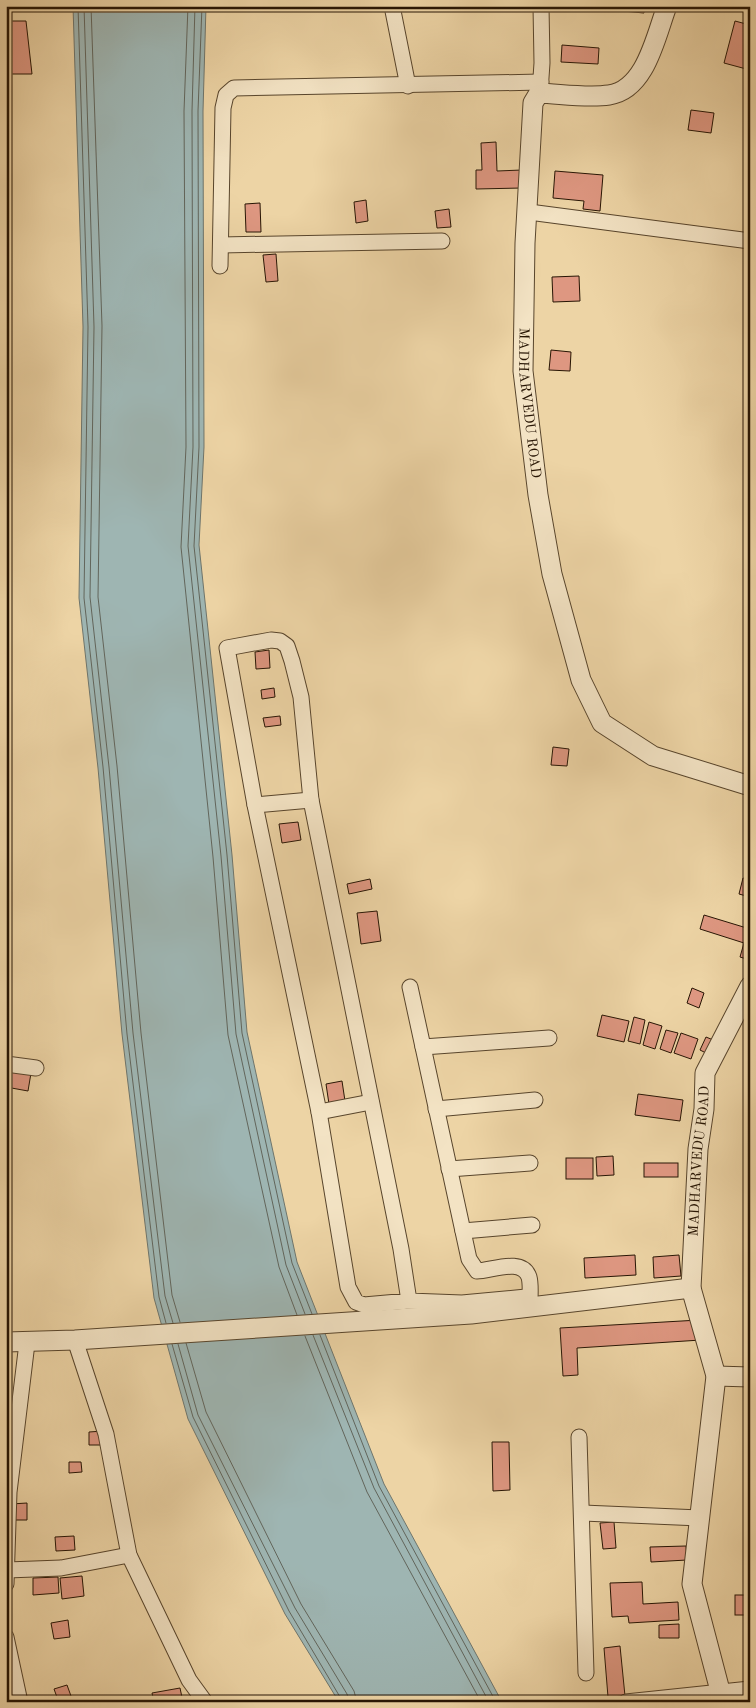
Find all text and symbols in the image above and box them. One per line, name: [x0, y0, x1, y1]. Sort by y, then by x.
street label: MADHARVEDU ROAD: [516, 327, 543, 479]
street label: MADHARVEDU ROAD: [687, 1086, 712, 1237]

